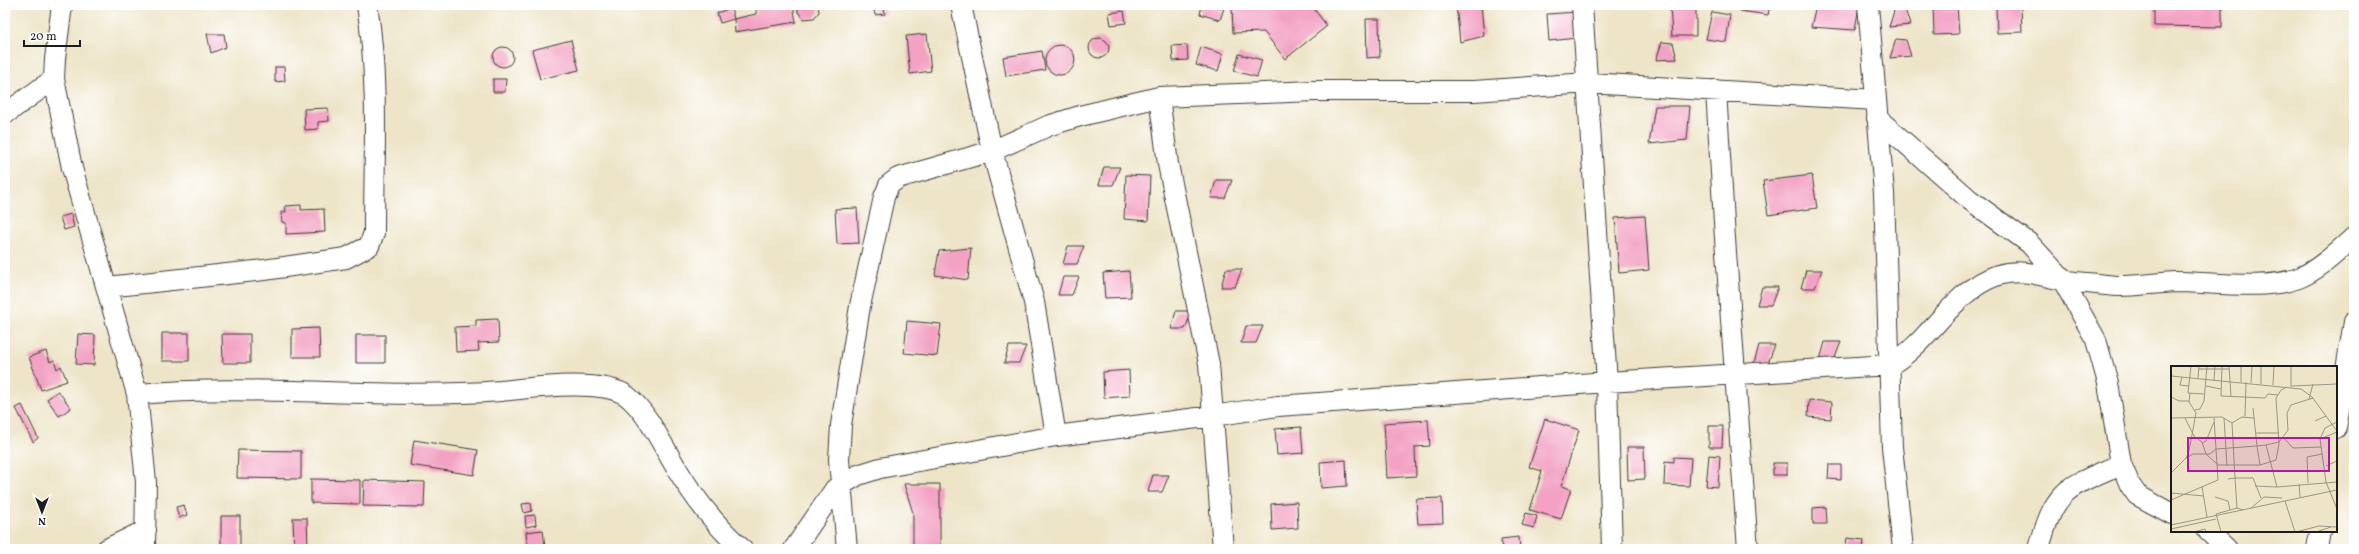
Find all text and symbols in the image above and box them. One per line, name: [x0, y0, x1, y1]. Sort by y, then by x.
scale bar: [24, 22, 80, 48]
text: 20 m: [30, 29, 57, 45]
inset map: [2171, 366, 2337, 532]
north arrow: [22, 492, 62, 532]
text: N: [38, 513, 46, 528]

